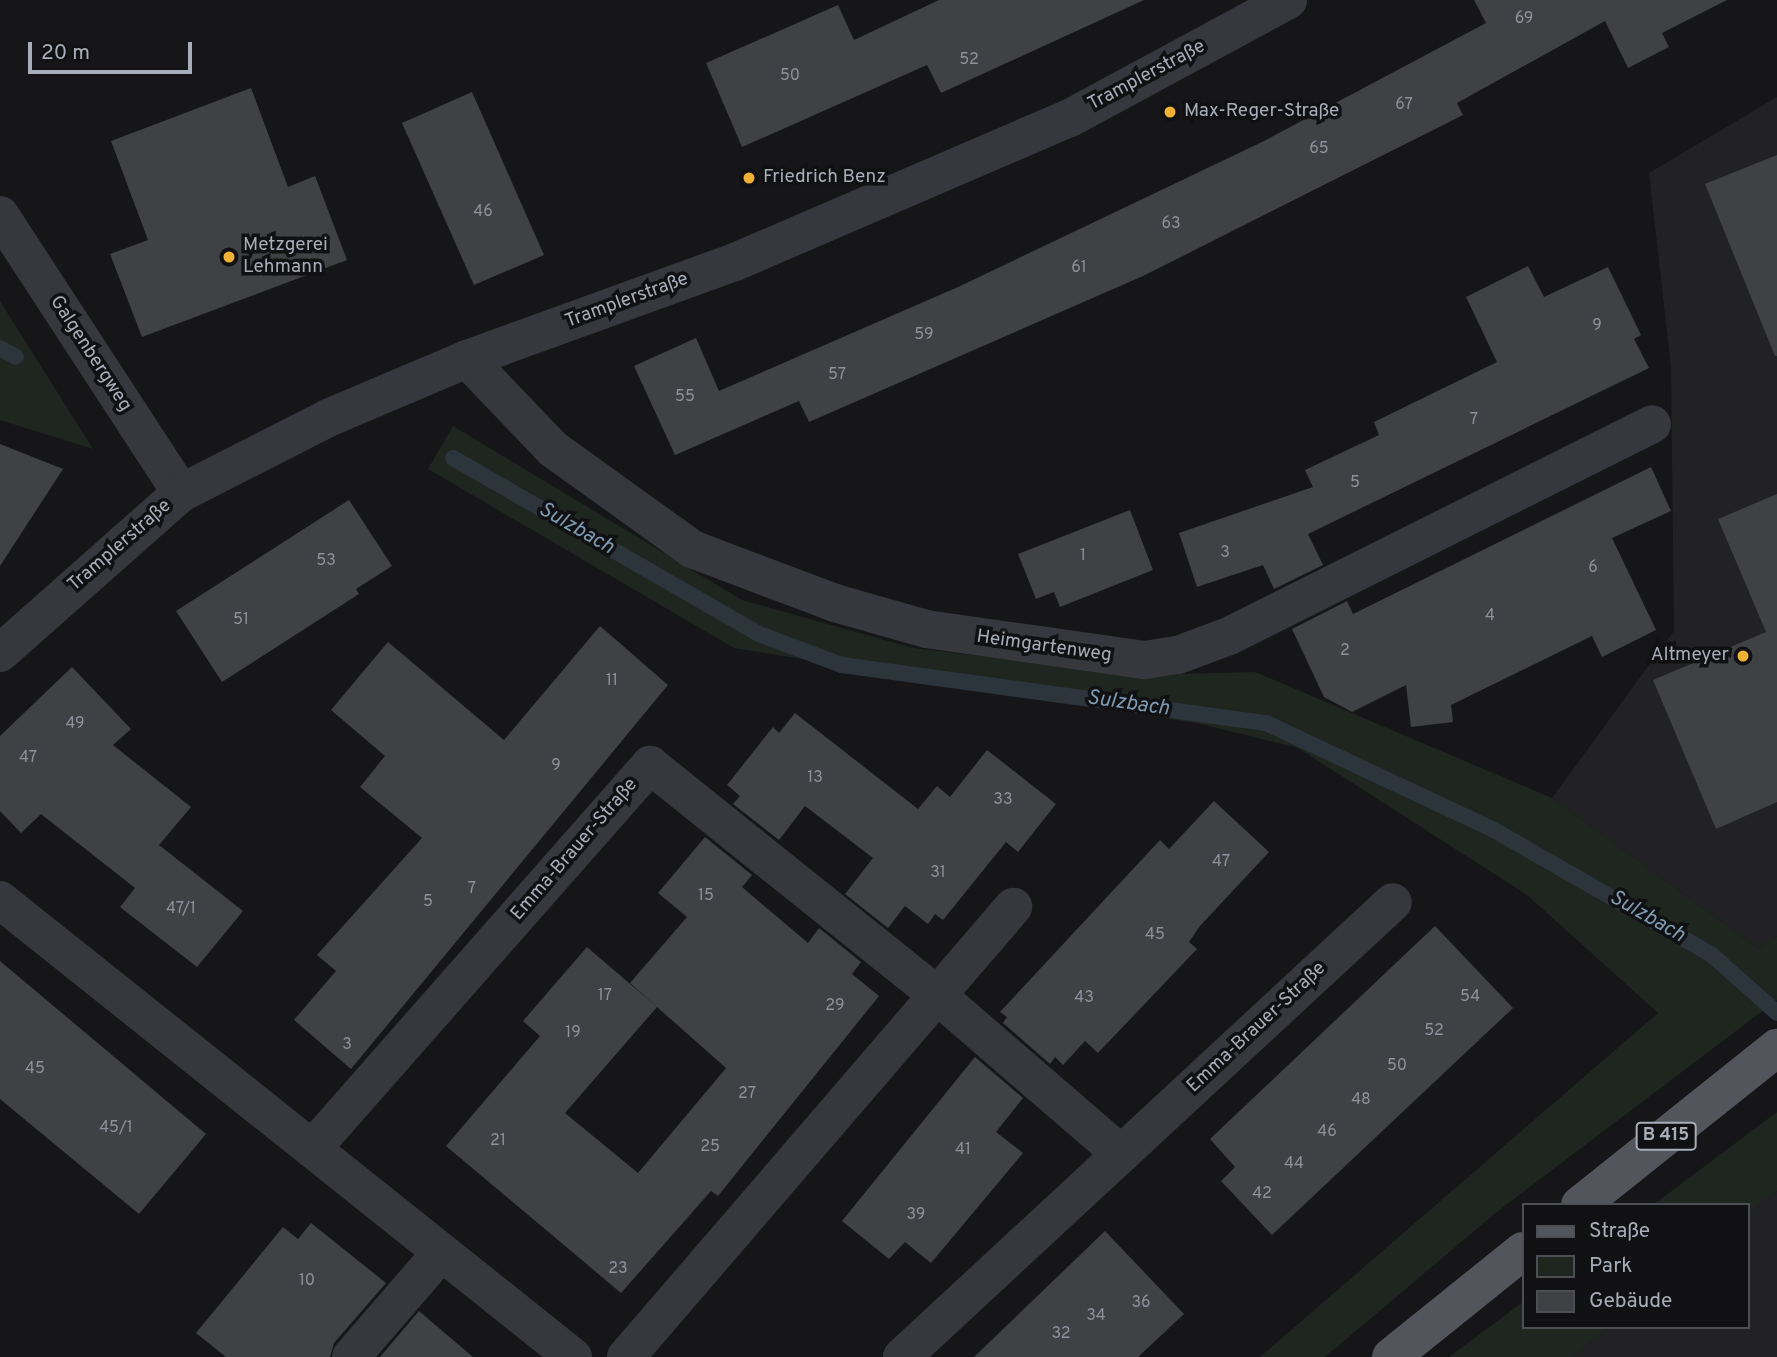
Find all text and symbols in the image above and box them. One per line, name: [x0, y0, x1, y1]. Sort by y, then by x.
house number: 69: [1515, 9, 1533, 29]
scale bar: [32, 28, 196, 72]
street label: Tramplerstraße: [1085, 36, 1209, 116]
text: 20 m: [41, 40, 90, 67]
house number: 52: [959, 50, 979, 70]
house number: 50: [780, 66, 800, 86]
house number: 67: [1395, 95, 1413, 115]
place label: Max-Reger-Straße: [1184, 101, 1339, 123]
marker: Max-Reger-Straße: [1162, 104, 1178, 120]
house number: 65: [1309, 139, 1329, 159]
place label: Friedrich Benz: [763, 167, 886, 189]
marker: Friedrich Benz: [741, 170, 757, 186]
house number: 46: [473, 202, 493, 222]
house number: 63: [1161, 214, 1181, 234]
place label: Metzgerei Lehmann: [243, 235, 328, 279]
marker: Metzgerei Lehmann: [221, 249, 237, 265]
house number: 61: [1071, 258, 1087, 278]
street label: Tramplerstraße: [562, 268, 692, 334]
street label: Galgenbergweg: [44, 292, 136, 416]
house number: 9: [1592, 316, 1602, 336]
house number: 59: [914, 325, 934, 345]
house number: 57: [828, 365, 846, 385]
house number: 55: [675, 387, 695, 407]
house number: 7: [1470, 410, 1478, 430]
house number: 5: [1350, 473, 1360, 493]
street label: Tramplerstraße: [64, 495, 176, 597]
water label: Sulzbach: [534, 497, 618, 561]
house number: 3: [1220, 543, 1230, 563]
house number: 1: [1080, 546, 1086, 566]
house number: 53: [316, 551, 336, 571]
house number: 6: [1588, 558, 1598, 578]
house number: 4: [1485, 606, 1495, 626]
house number: 51: [233, 610, 249, 630]
street label: Heimgartenweg: [975, 626, 1113, 668]
house number: 2: [1340, 641, 1350, 661]
place label: Altmeyer: [1651, 645, 1729, 667]
marker: Altmeyer: [1735, 648, 1751, 664]
house number: 11: [606, 671, 618, 691]
water label: Sulzbach: [1085, 686, 1171, 722]
house number: 49: [65, 714, 85, 734]
house number: 47: [19, 748, 37, 768]
house number: 9: [551, 756, 561, 776]
house number: 13: [807, 768, 823, 788]
street label: Emma-Brauer-Straße: [507, 774, 643, 926]
house number: 33: [993, 790, 1013, 810]
house number: 47: [1212, 852, 1230, 872]
house number: 31: [930, 863, 946, 883]
house number: 7: [468, 879, 476, 899]
water label: Sulzbach: [1605, 885, 1689, 949]
house number: 15: [698, 886, 714, 906]
house number: 5: [423, 892, 433, 912]
house number: 47/1: [166, 899, 196, 919]
house number: 45: [1145, 925, 1165, 945]
street label: Emma-Brauer-Straße: [1183, 958, 1331, 1098]
house number: 17: [598, 986, 612, 1006]
house number: 54: [1460, 987, 1480, 1007]
house number: 43: [1074, 988, 1094, 1008]
house number: 29: [825, 996, 845, 1016]
house number: 52: [1424, 1021, 1444, 1041]
house number: 19: [565, 1023, 581, 1043]
house number: 3: [342, 1035, 352, 1055]
house number: 50: [1387, 1056, 1407, 1076]
house number: 45: [25, 1059, 45, 1079]
house number: 27: [738, 1084, 756, 1104]
house number: 48: [1351, 1090, 1371, 1110]
house number: 45/1: [99, 1118, 133, 1138]
road number: B 415: [1634, 1121, 1698, 1150]
house number: 46: [1317, 1122, 1337, 1142]
house number: 21: [490, 1131, 506, 1151]
house number: 25: [700, 1137, 720, 1157]
house number: 41: [955, 1140, 971, 1160]
house number: 44: [1284, 1154, 1304, 1174]
house number: 42: [1252, 1184, 1272, 1204]
legend: [1522, 1203, 1749, 1329]
house number: 39: [907, 1205, 925, 1225]
text: Straße: [1589, 1218, 1650, 1245]
text: Park: [1589, 1253, 1632, 1280]
house number: 23: [608, 1259, 628, 1279]
house number: 10: [299, 1271, 315, 1291]
text: Gebäude: [1589, 1288, 1672, 1315]
house number: 36: [1131, 1293, 1151, 1313]
house number: 34: [1086, 1306, 1106, 1326]
house number: 32: [1051, 1324, 1071, 1344]

